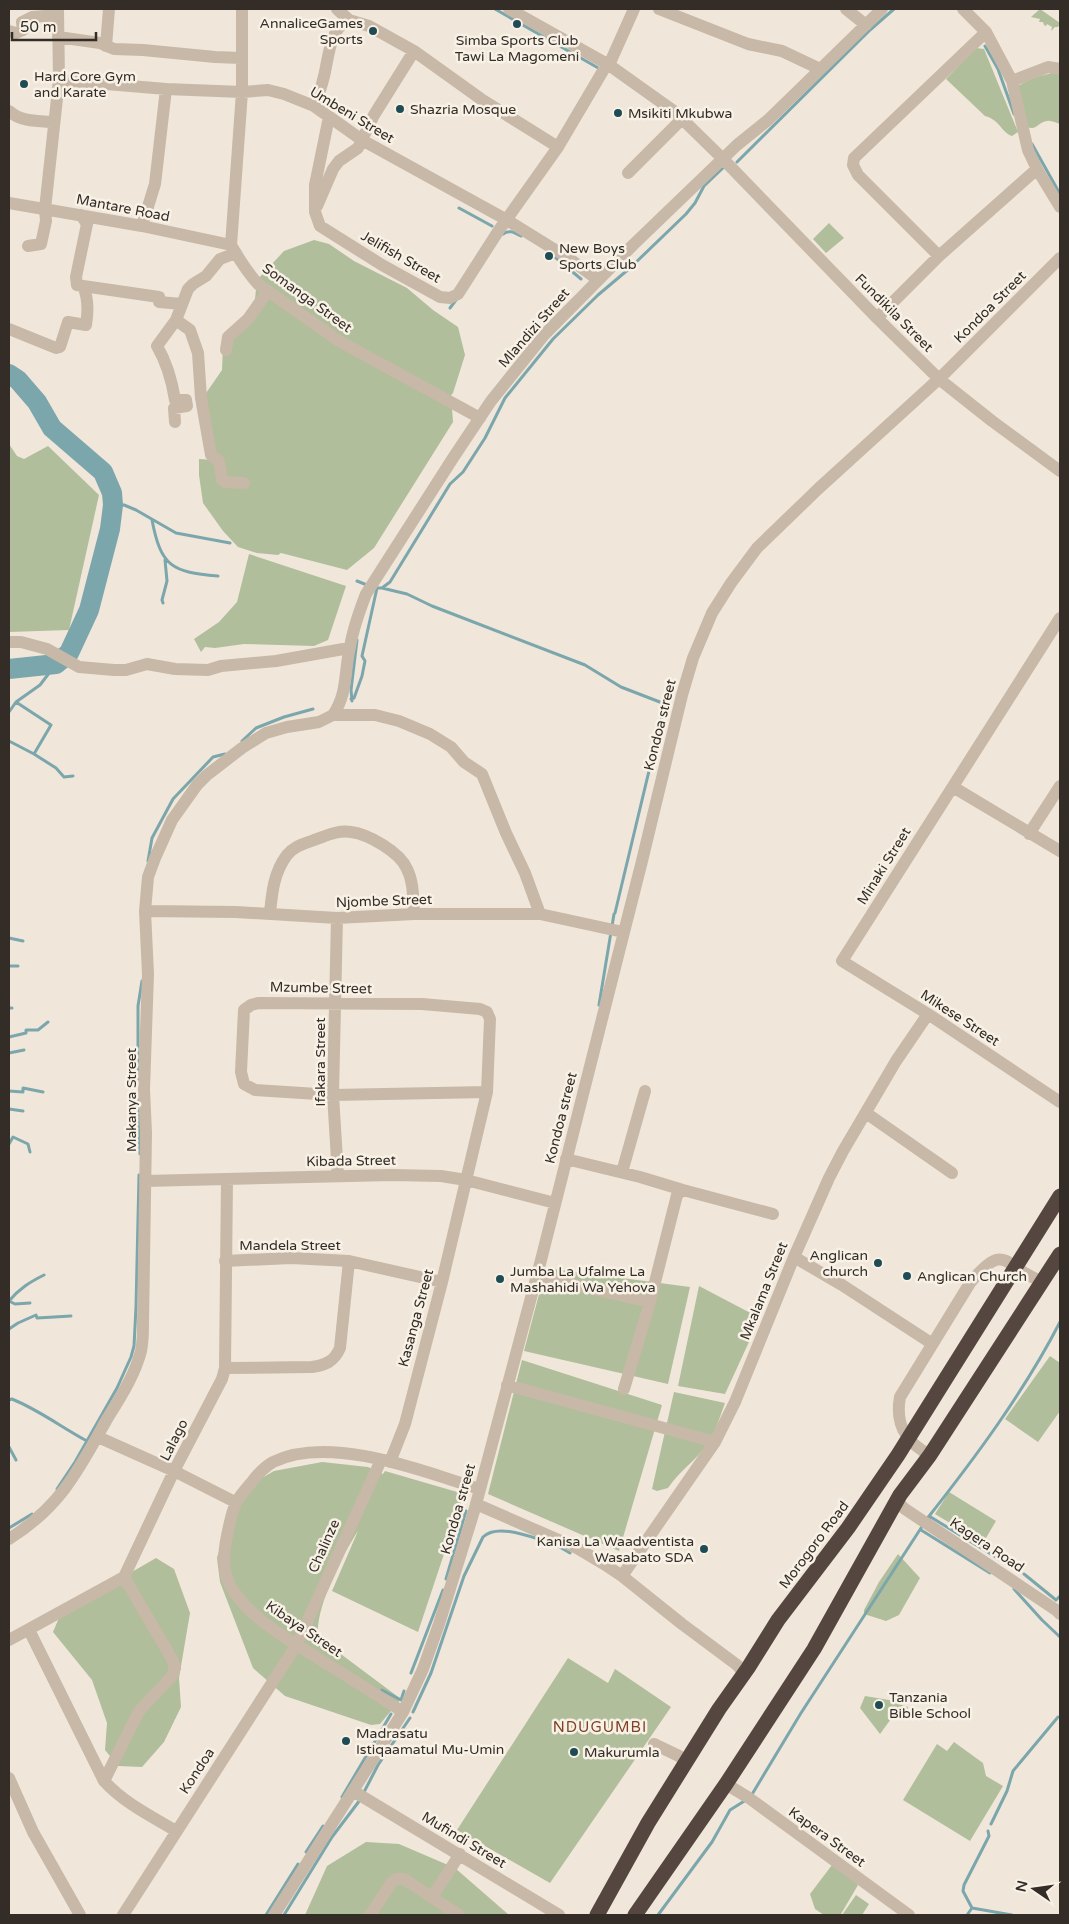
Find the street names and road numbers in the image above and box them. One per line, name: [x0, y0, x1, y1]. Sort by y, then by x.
street label: Umbeni Street: [307, 83, 398, 147]
street label: Mantare Road: [75, 191, 171, 225]
street label: Jelifish Street: [358, 227, 444, 287]
street label: Somanga Street: [259, 260, 356, 337]
street label: Kondoa Street: [950, 267, 1030, 347]
street label: Fundikila Street: [851, 270, 937, 356]
street label: Mlandizi Street: [495, 284, 574, 371]
street label: Kondoa street: [640, 677, 680, 772]
street label: Minaki Street: [853, 824, 915, 908]
street label: Njombe Street: [336, 891, 433, 911]
street label: Mzumbe Street: [270, 979, 373, 997]
street label: Mikese Street: [917, 986, 1003, 1050]
street label: Ifakara Street: [312, 1017, 329, 1107]
street label: Makanya Street: [123, 1047, 140, 1152]
street label: Kondoa street: [541, 1070, 581, 1165]
street label: Kibada Street: [306, 1152, 397, 1170]
street label: Mandela Street: [239, 1237, 341, 1254]
street label: Mkalama Street: [737, 1239, 792, 1343]
street label: Kasanga Street: [395, 1267, 437, 1369]
street label: Lalago: [156, 1416, 192, 1464]
street label: Kondoa street: [437, 1461, 479, 1556]
street label: Morogoro Road: [776, 1498, 852, 1592]
street label: Kagera Road: [947, 1514, 1027, 1576]
street label: Chalinze: [305, 1517, 343, 1575]
street label: Kibaya Street: [263, 1597, 346, 1661]
street label: Kondoa: [176, 1745, 218, 1797]
street label: Kapera Street: [785, 1803, 869, 1871]
street label: Mufindi Street: [419, 1808, 510, 1872]

